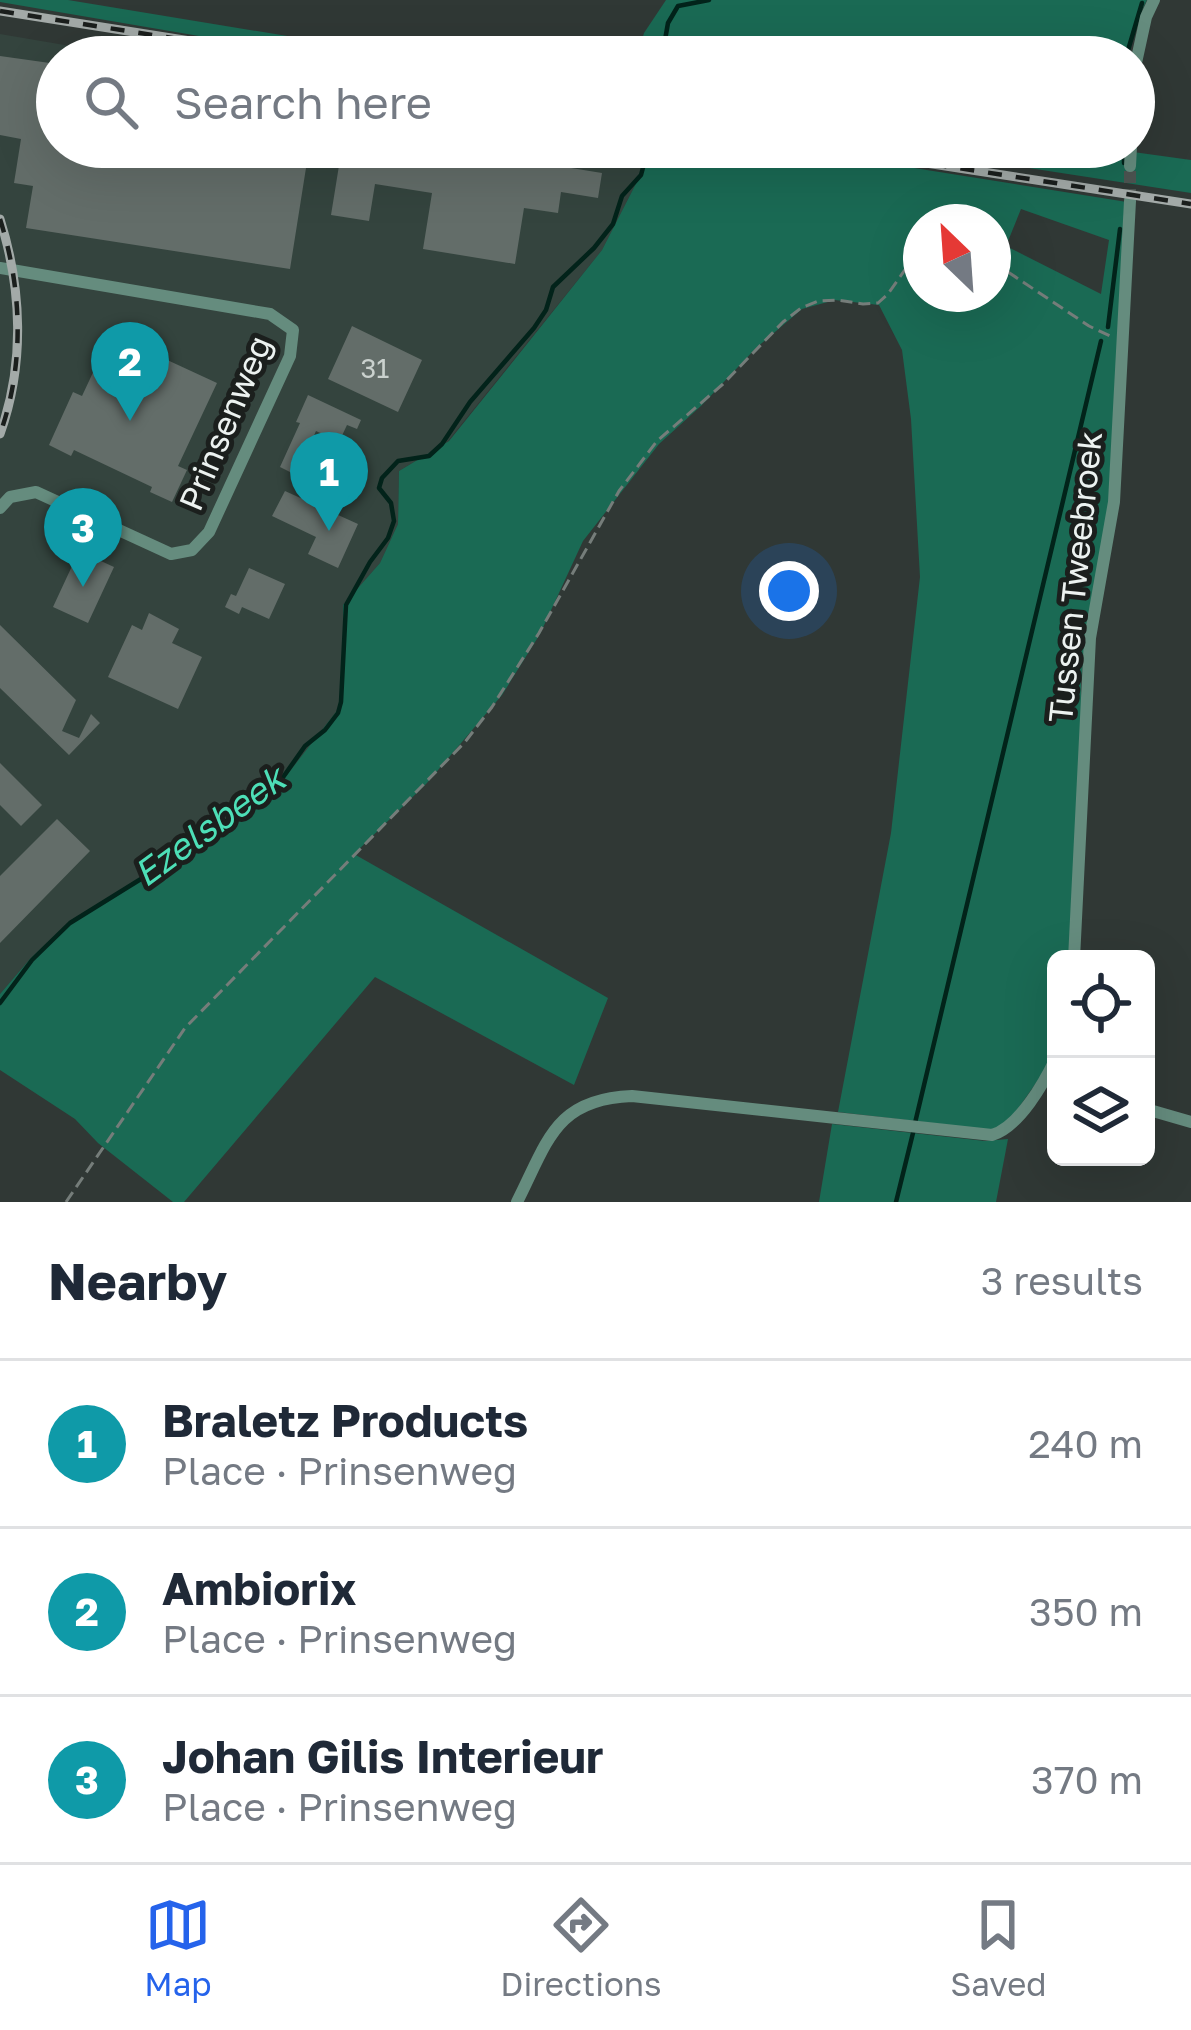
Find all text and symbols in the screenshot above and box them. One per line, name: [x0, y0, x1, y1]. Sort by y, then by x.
search box: [36, 36, 1155, 168]
icon: search: [78, 69, 144, 135]
text: Search here: [174, 75, 432, 129]
north arrow: [903, 204, 1011, 312]
pin: 2: [91, 322, 169, 421]
street label: Prinsenweg: [170, 330, 279, 516]
house number: 31: [361, 352, 389, 384]
street label: Tussen Tweebroek: [1040, 429, 1109, 725]
pin: 1: [290, 432, 368, 531]
pin: 3: [44, 488, 122, 587]
your location: [759, 561, 819, 621]
water label: Ezelsbeek: [125, 754, 296, 895]
map controls: [1047, 950, 1155, 1166]
button: locate: [1047, 950, 1155, 1058]
button: layers: [1047, 1058, 1155, 1166]
text: Nearby: [48, 1250, 227, 1311]
text: 3 results: [981, 1257, 1143, 1304]
text: Braletz Products: [162, 1393, 528, 1447]
text: 1: [77, 1420, 97, 1467]
text: 240 m: [1028, 1420, 1143, 1467]
text: Place · Prinsenweg: [162, 1447, 517, 1494]
text: Ambiorix: [162, 1561, 356, 1615]
text: 2: [75, 1588, 99, 1635]
text: 350 m: [1029, 1588, 1143, 1635]
text: Place · Prinsenweg: [162, 1615, 517, 1662]
text: Johan Gilis Interieur: [162, 1729, 604, 1783]
text: 3: [75, 1756, 99, 1803]
text: 370 m: [1031, 1756, 1143, 1803]
text: Place · Prinsenweg: [162, 1783, 517, 1830]
tab: Map: [144, 1892, 212, 2003]
tab: Directions: [500, 1892, 662, 2003]
tab: Saved: [950, 1892, 1047, 2003]

